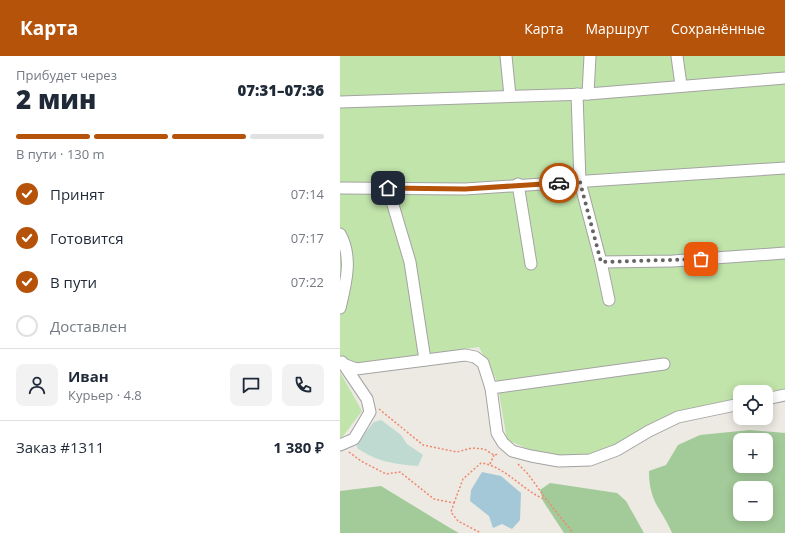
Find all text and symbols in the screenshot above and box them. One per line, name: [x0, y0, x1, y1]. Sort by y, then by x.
text: Карта: [20, 15, 78, 41]
text: Карта: [524, 19, 563, 38]
text: Маршрут: [585, 19, 649, 38]
text: Сохранённые: [671, 19, 765, 38]
text: Прибудет через: [16, 66, 117, 84]
text: 07:31–07:36: [238, 80, 324, 100]
text: 2 мин: [16, 81, 96, 117]
text: В пути · 130 m: [16, 145, 105, 163]
courier: [539, 163, 579, 203]
pin: [371, 171, 405, 205]
icon: car: [548, 172, 570, 194]
icon: home: [377, 177, 399, 199]
icon: check: [16, 183, 38, 205]
text: Принят: [50, 184, 105, 204]
text: 07:14: [291, 185, 324, 203]
icon: check: [16, 227, 38, 249]
text: Готовится: [50, 228, 124, 248]
text: 07:17: [291, 229, 324, 247]
pin: [684, 242, 718, 276]
icon: bag: [690, 248, 712, 270]
icon: check: [16, 271, 38, 293]
text: В пути: [50, 272, 97, 292]
text: 07:22: [291, 273, 324, 291]
text: Доставлен: [50, 316, 127, 336]
button: person: [16, 364, 58, 406]
button: chat: [230, 364, 272, 406]
button: phone: [282, 364, 324, 406]
text: Иван: [68, 366, 109, 386]
map controls: [733, 385, 773, 521]
button: locate: [733, 385, 773, 425]
text: Курьер · 4.8: [68, 386, 142, 404]
button: +: [733, 433, 773, 473]
text: Заказ #1311: [16, 437, 104, 457]
text: 1 380 ₽: [273, 437, 324, 457]
button: −: [733, 481, 773, 521]

